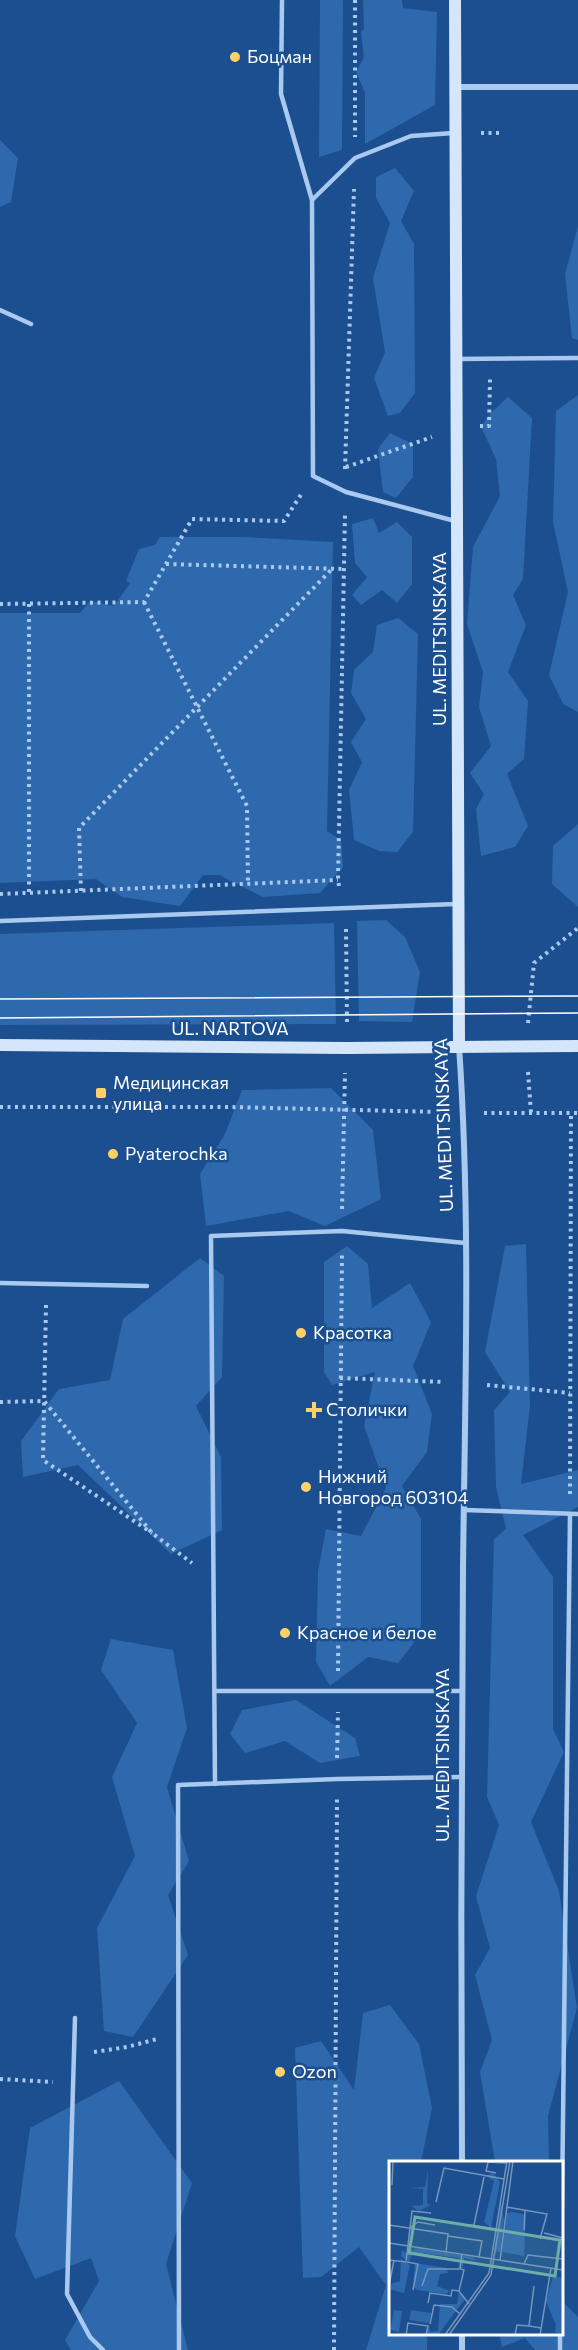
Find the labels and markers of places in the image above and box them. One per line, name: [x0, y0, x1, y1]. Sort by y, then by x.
place label: Боцман: [247, 45, 312, 67]
marker: Боцман: [228, 50, 242, 64]
place label: Медицинская улица: [113, 1071, 229, 1114]
marker: Медицинская улица: [94, 1086, 108, 1100]
place label: Pyaterochka: [125, 1142, 228, 1164]
marker: Pyaterochka: [106, 1147, 120, 1161]
place label: Красотка: [313, 1321, 392, 1343]
marker: Красотка: [294, 1326, 308, 1340]
place label: Столички: [326, 1398, 407, 1420]
marker: Столички: [307, 1403, 321, 1417]
place label: Нижний Новгород 603104: [318, 1465, 469, 1508]
marker: Нижний Новгород 603104: [299, 1480, 313, 1494]
place label: Красное и белое: [297, 1621, 437, 1643]
marker: Красное и белое: [278, 1626, 292, 1640]
place label: Ozon: [292, 2060, 337, 2082]
marker: Ozon: [273, 2065, 287, 2079]

